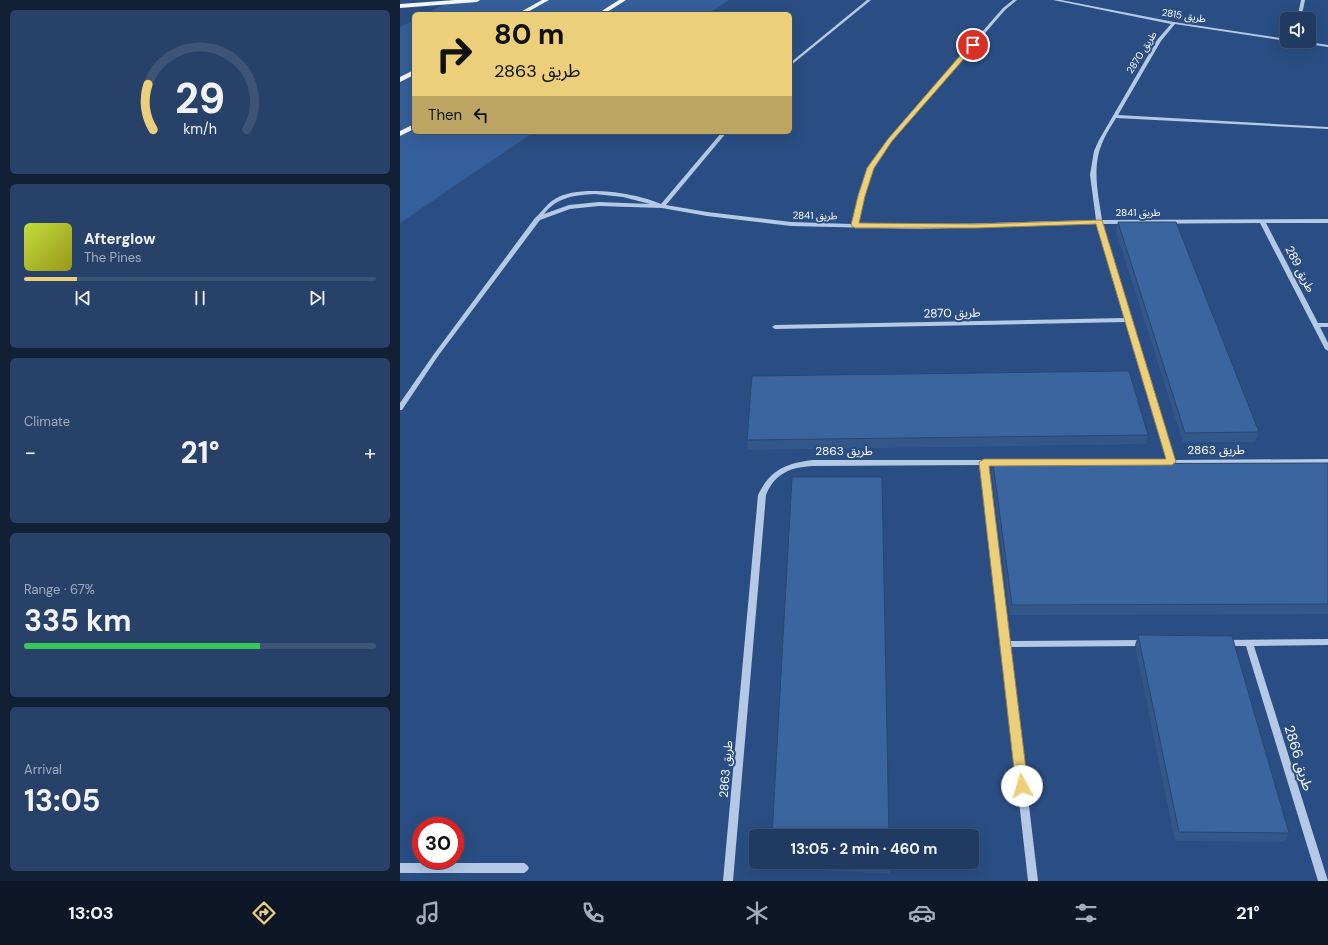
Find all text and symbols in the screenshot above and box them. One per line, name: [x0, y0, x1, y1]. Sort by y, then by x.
street label: طريق 2815: [1161, 6, 1207, 25]
map controls: [1280, 12, 1316, 48]
button: sound: [1280, 12, 1316, 48]
text: 80 m: [494, 16, 564, 53]
icon: right: [428, 28, 480, 80]
pin: [956, 28, 990, 62]
street label: طريق 2870: [1123, 28, 1160, 76]
icon: arrive: [962, 34, 984, 56]
text: طريق 2863: [494, 59, 580, 83]
text: 29: [175, 72, 225, 126]
icon: left: [470, 104, 492, 126]
text: Then: [428, 105, 462, 125]
text: km/h: [183, 120, 217, 138]
street label: طريق 2841: [1115, 206, 1161, 219]
street label: طريق 2841: [792, 209, 838, 222]
text: Afterglow: [84, 229, 156, 249]
street label: طريق 289: [1281, 243, 1319, 295]
text: The Pines: [84, 249, 142, 266]
icon: previous: [72, 287, 94, 309]
icon: pause: [189, 287, 211, 309]
icon: next: [306, 287, 328, 309]
street label: طريق 2870: [923, 305, 981, 321]
text: Climate: [24, 413, 70, 430]
text: 21°: [180, 433, 220, 472]
text: −: [24, 438, 36, 467]
text: +: [364, 438, 376, 467]
street label: طريق 2863: [1187, 442, 1245, 458]
street label: طريق 2863: [815, 443, 873, 459]
text: Range · 67%: [24, 581, 95, 598]
text: 335 km: [24, 601, 131, 640]
street label: طريق 2866: [1280, 723, 1318, 793]
street label: طريق 2863: [716, 740, 736, 798]
text: Arrival: [24, 761, 62, 778]
position arrow: [1001, 765, 1043, 807]
text: 13:05: [24, 781, 100, 820]
speed limit sign: 30: [412, 817, 464, 869]
text: 13:05 · 2 min · 460 m: [791, 839, 938, 859]
icon: directions: [250, 899, 278, 927]
icon: music: [414, 899, 442, 927]
icon: phone: [579, 899, 607, 927]
icon: climate: [743, 899, 771, 927]
icon: car: [908, 899, 936, 927]
icon: filters: [1072, 899, 1100, 927]
text: 13:03: [68, 901, 114, 925]
text: 21°: [1236, 901, 1260, 925]

